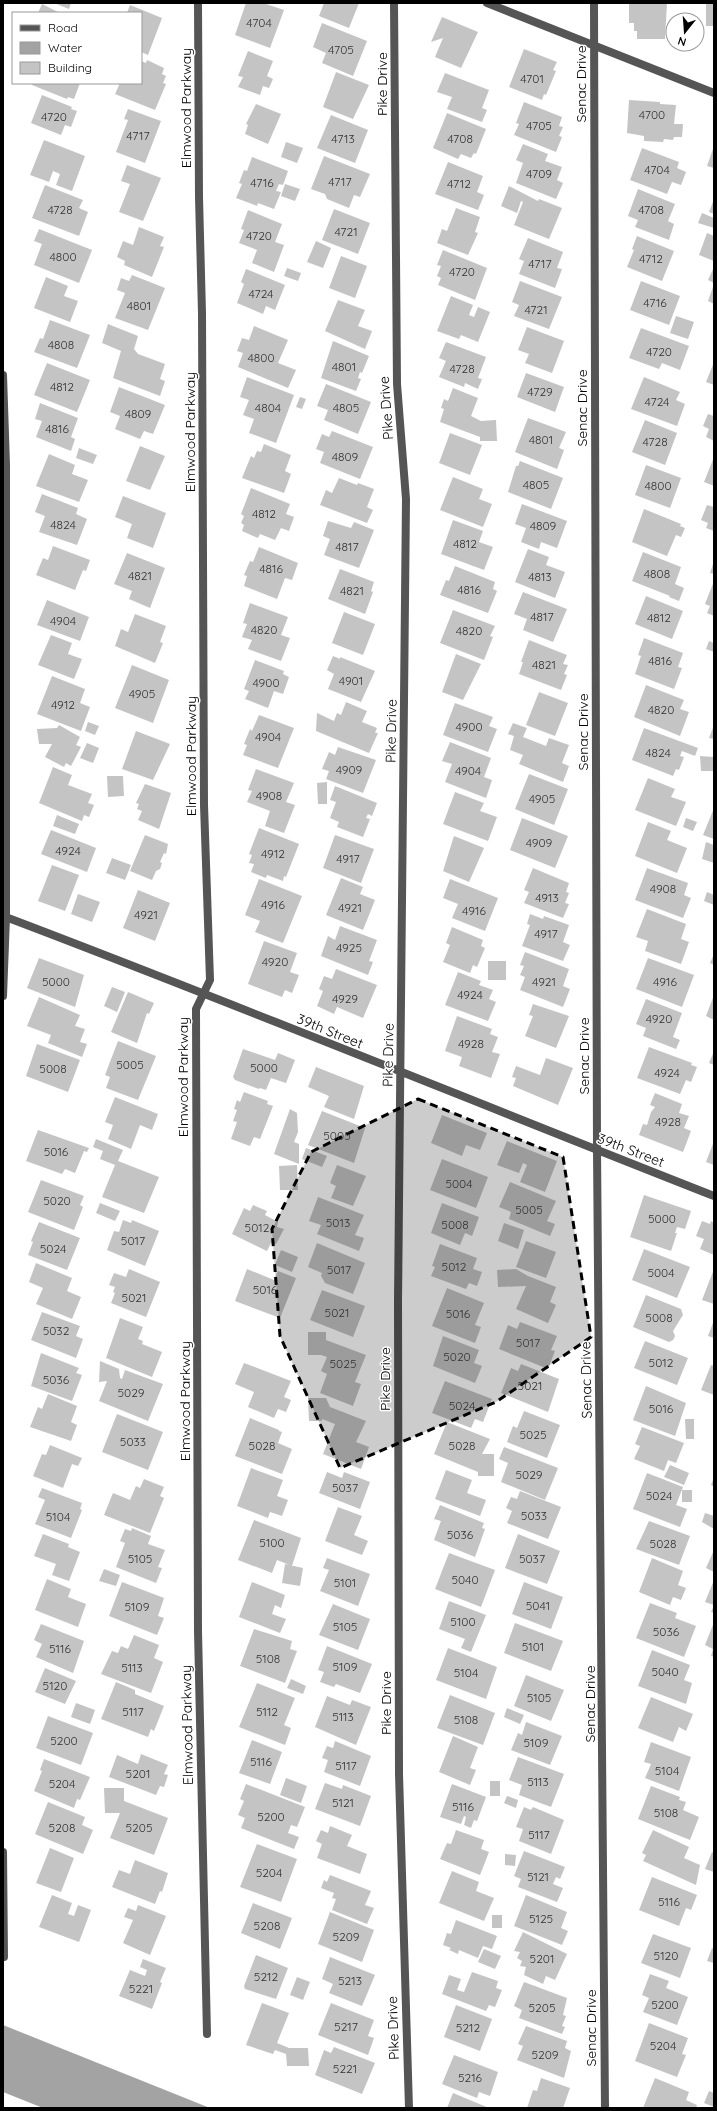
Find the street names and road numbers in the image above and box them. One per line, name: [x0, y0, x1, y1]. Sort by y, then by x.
street label: Senac Drive: [572, 45, 590, 123]
street label: Elmwood Parkway: [177, 48, 195, 168]
street label: Pike Drive: [373, 52, 391, 116]
street label: Senac Drive: [573, 369, 591, 447]
street label: Elmwood Parkway: [181, 372, 199, 492]
street label: Pike Drive: [375, 375, 397, 441]
street label: Senac Drive: [574, 693, 592, 771]
street label: Elmwood Parkway: [182, 696, 200, 816]
street label: Pike Drive: [381, 699, 401, 763]
street label: 39th Street: [294, 1010, 366, 1053]
street label: Elmwood Parkway: [174, 1017, 192, 1137]
street label: Senac Drive: [575, 1017, 593, 1095]
street label: Pike Drive: [378, 1023, 398, 1087]
street label: 39th Street: [595, 1129, 667, 1171]
street label: Elmwood Parkway: [176, 1341, 194, 1461]
street label: Senac Drive: [576, 1341, 596, 1419]
street label: Pike Drive: [376, 1347, 394, 1411]
street label: Elmwood Parkway: [177, 1665, 197, 1785]
street label: Senac Drive: [581, 1665, 599, 1743]
street label: Pike Drive: [377, 1671, 395, 1735]
street label: Senac Drive: [582, 1989, 600, 2067]
street label: Pike Drive: [383, 1996, 403, 2060]

